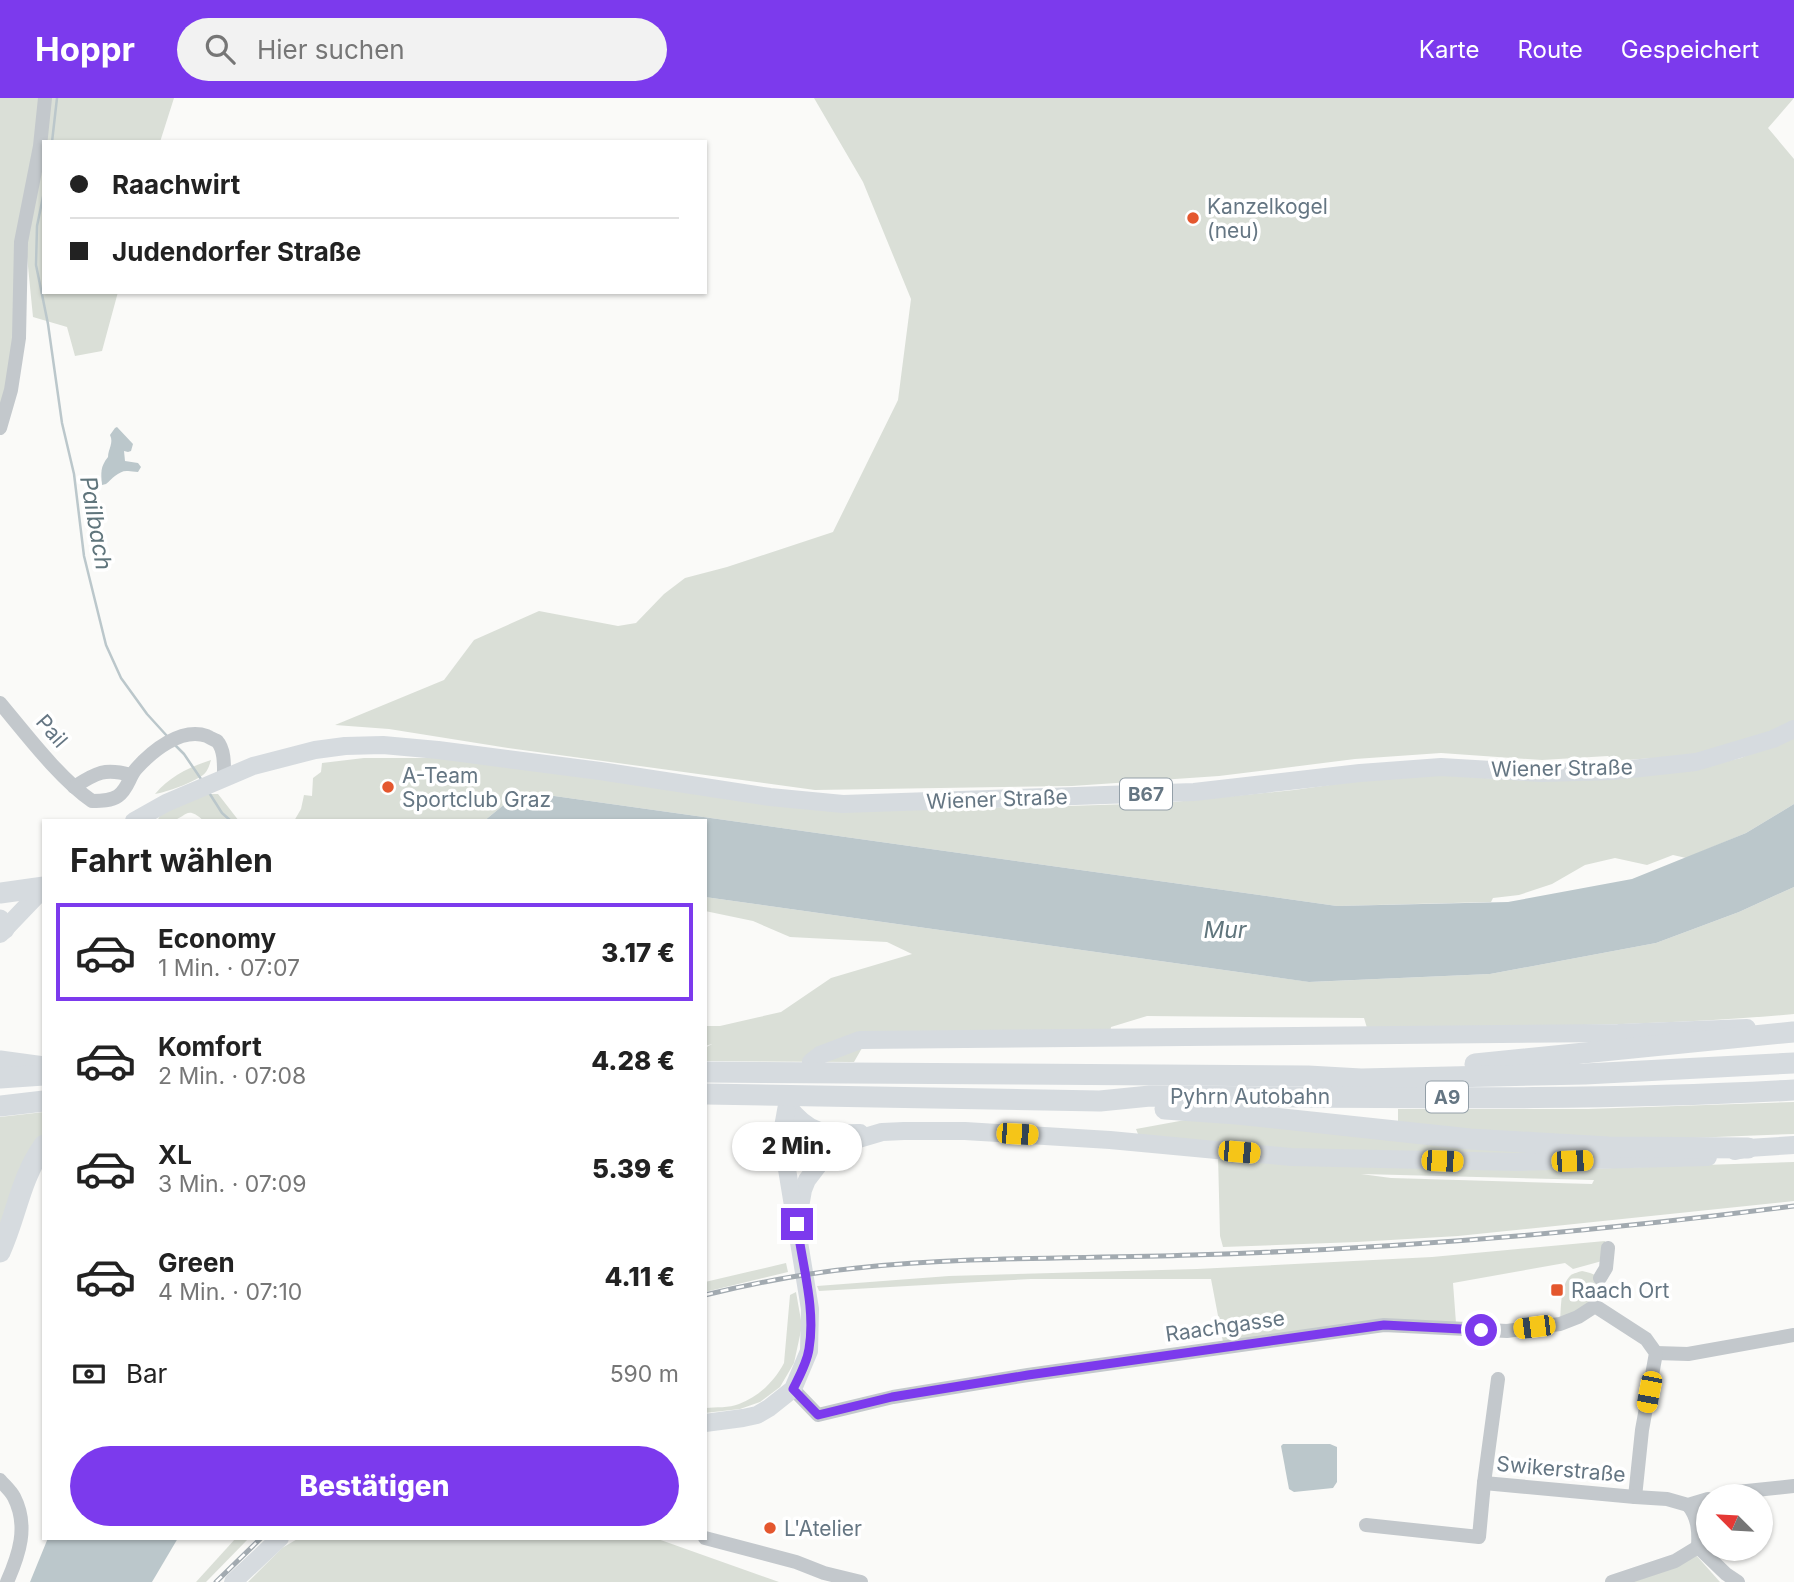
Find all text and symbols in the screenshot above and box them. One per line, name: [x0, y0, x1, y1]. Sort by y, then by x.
search box: [177, 18, 667, 81]
text: Hoppr: [35, 29, 135, 69]
icon: search: [201, 30, 239, 68]
text: Hier suchen: [257, 34, 405, 65]
text: Karte: [1419, 35, 1479, 64]
text: Route: [1517, 35, 1583, 64]
text: Gespeichert: [1621, 35, 1759, 64]
text: Raachwirt: [112, 169, 240, 200]
place label: Kanzelkogel (neu): [1207, 194, 1328, 243]
marker: Kanzelkogel (neu): [1185, 210, 1201, 226]
text: Judendorfer Straße: [112, 236, 361, 267]
water label: Pailbach: [74, 474, 118, 572]
street label: Pail: [31, 709, 73, 753]
street label: Wiener Straße: [1491, 754, 1633, 782]
place label: A-Team Sportclub Graz: [402, 763, 551, 812]
road number: B67: [1120, 778, 1172, 810]
marker: A-Team Sportclub Graz: [380, 779, 396, 795]
street label: Wiener Straße: [926, 784, 1068, 814]
text: Fahrt wählen: [70, 841, 273, 880]
water label: Mur: [1203, 916, 1248, 944]
icon: car: [74, 921, 137, 984]
text: Economy: [158, 923, 276, 954]
text: 3.17 €: [601, 937, 675, 968]
text: 1 Min. · 07:07: [158, 954, 300, 982]
icon: car: [74, 1029, 137, 1092]
text: Komfort: [158, 1031, 262, 1062]
text: 4.28 €: [591, 1045, 675, 1076]
text: 2 Min. · 07:08: [158, 1062, 306, 1090]
road number: A9: [1426, 1082, 1468, 1113]
street label: Pyhrn Autobahn: [1170, 1084, 1330, 1109]
callout: 2 Min.: [732, 1122, 862, 1172]
car: [996, 1122, 1039, 1146]
text: 2 Min.: [762, 1132, 832, 1160]
icon: car: [74, 1137, 137, 1200]
text: XL: [158, 1139, 192, 1170]
car: [1218, 1140, 1261, 1164]
car: [1421, 1150, 1464, 1172]
car: [1551, 1150, 1594, 1172]
text: 5.39 €: [592, 1153, 675, 1184]
text: 3 Min. · 07:09: [158, 1170, 307, 1198]
route end: [781, 1208, 813, 1240]
icon: car: [74, 1245, 137, 1308]
text: Green: [158, 1247, 235, 1278]
text: 4.11 €: [605, 1261, 675, 1292]
text: 4 Min. · 07:10: [158, 1278, 302, 1306]
place label: Raach Ort: [1571, 1278, 1670, 1303]
marker: Raach Ort: [1549, 1282, 1565, 1298]
street label: Raachgasse: [1164, 1305, 1286, 1347]
route start: [1465, 1314, 1497, 1346]
car: [1512, 1314, 1557, 1340]
icon: cash: [70, 1355, 108, 1393]
text: Bar: [126, 1358, 167, 1389]
text: 590 m: [610, 1360, 679, 1388]
car: [1635, 1369, 1664, 1415]
button: Bestätigen: [70, 1446, 679, 1526]
street label: Swikerstraße: [1495, 1451, 1627, 1487]
north arrow: [1696, 1484, 1773, 1561]
map controls: [1696, 1484, 1773, 1561]
place label: L'Atelier: [784, 1516, 862, 1541]
marker: L'Atelier: [762, 1520, 778, 1536]

